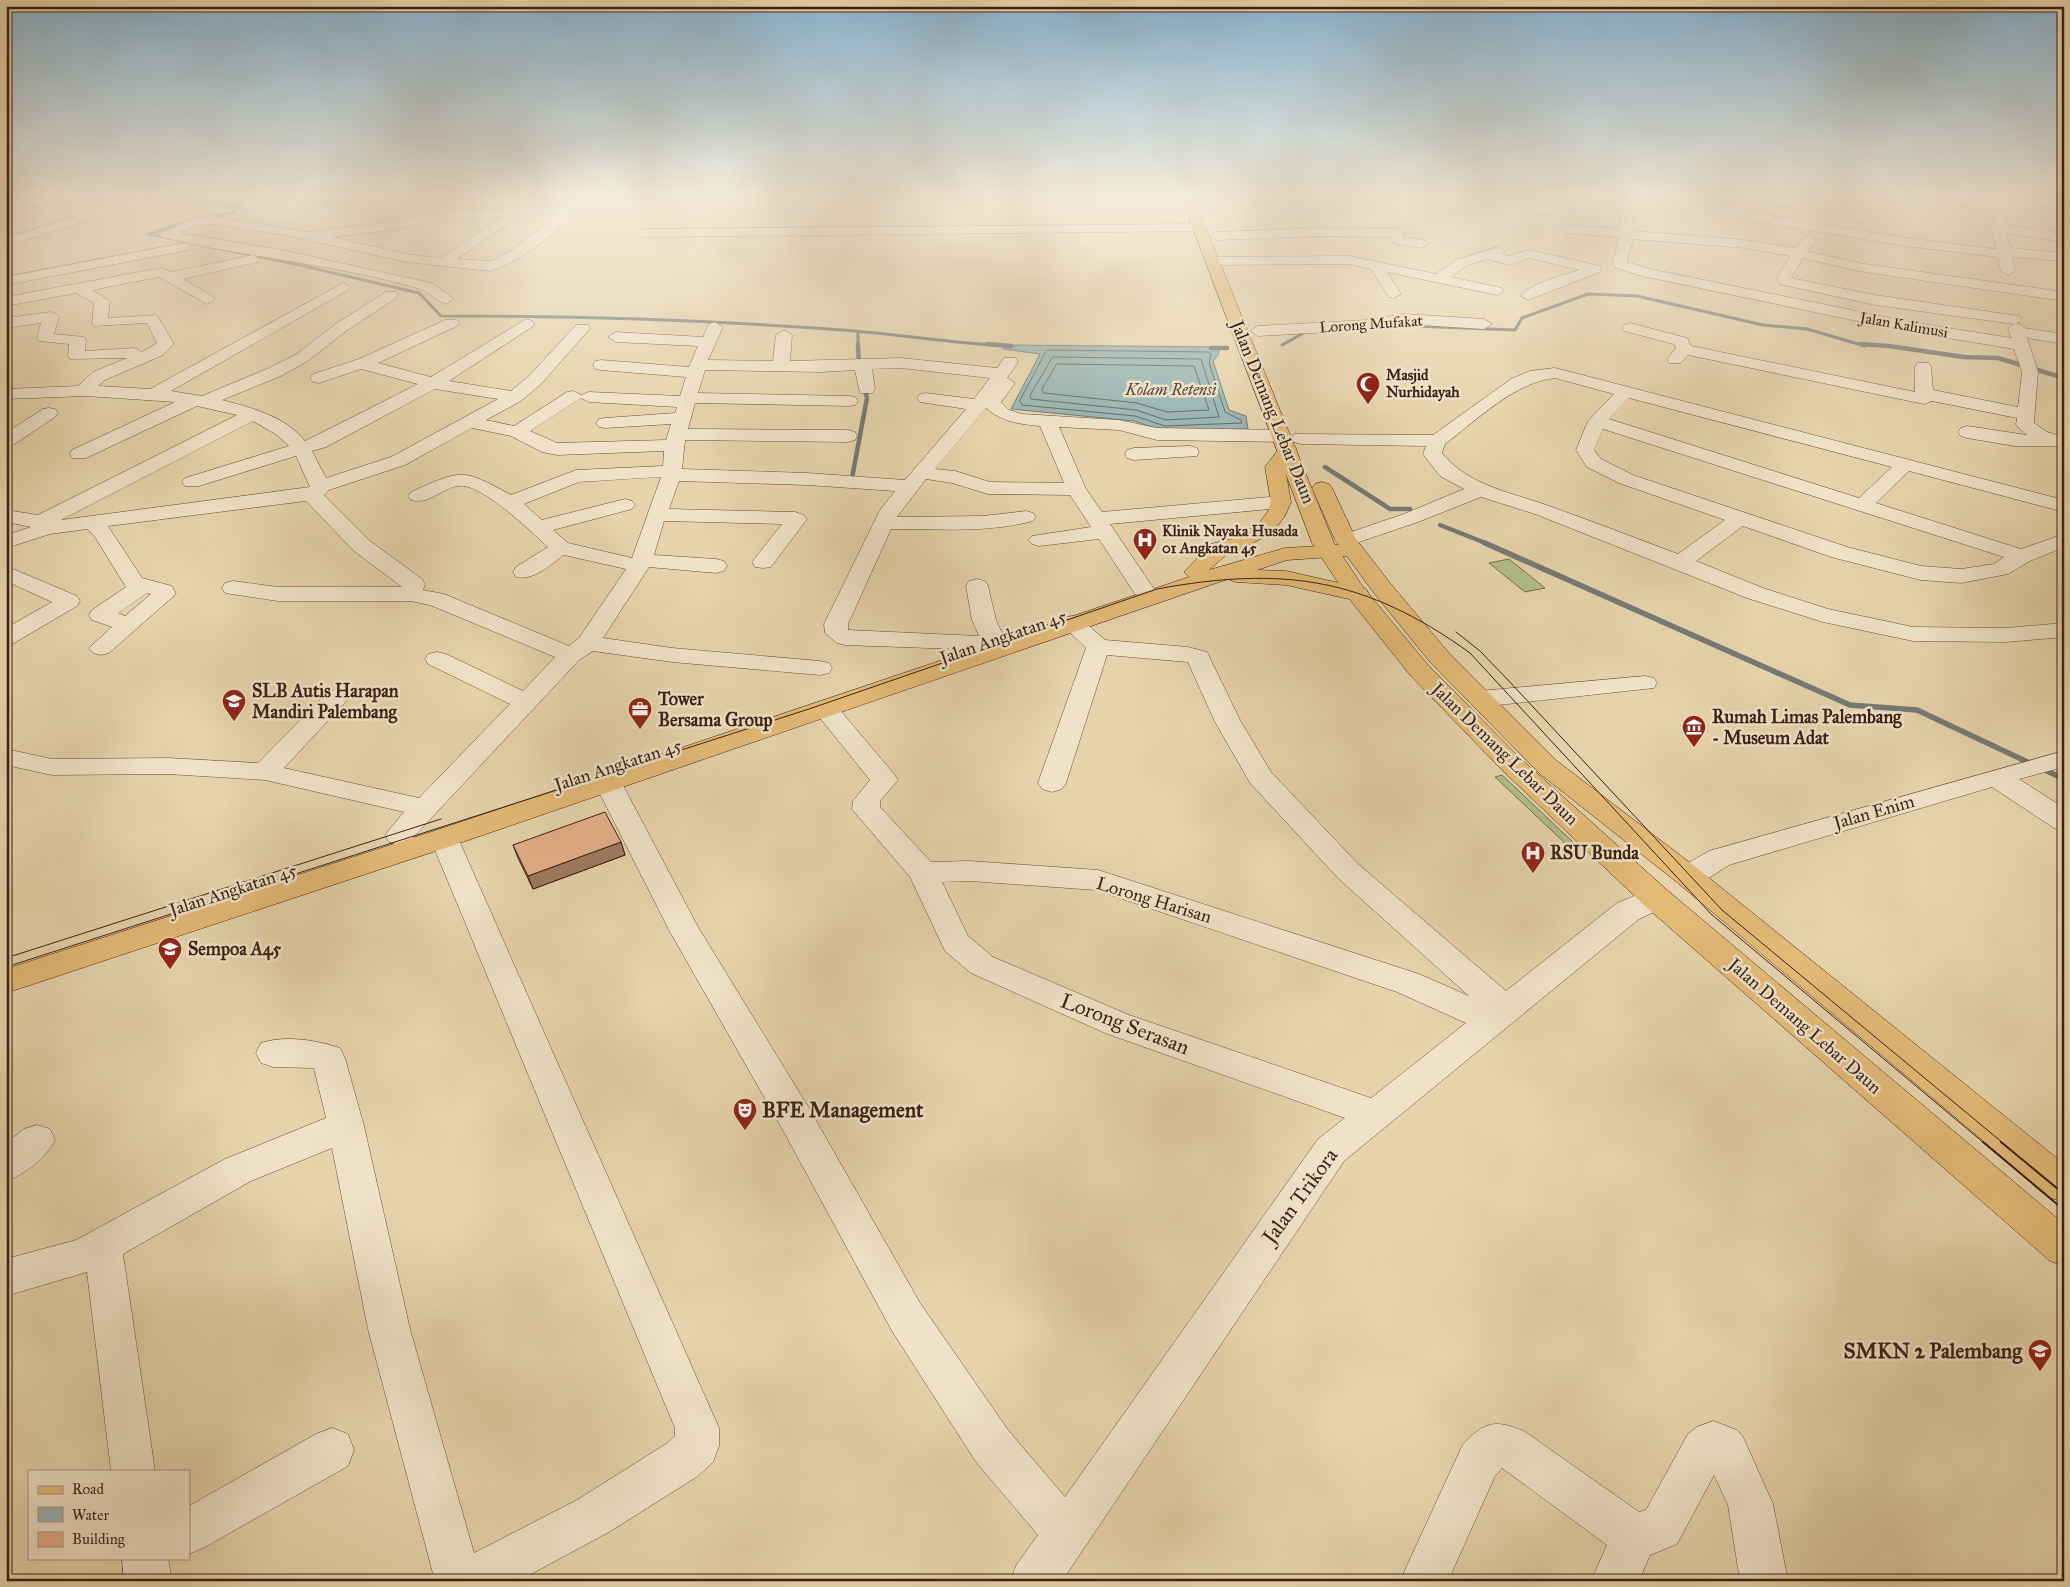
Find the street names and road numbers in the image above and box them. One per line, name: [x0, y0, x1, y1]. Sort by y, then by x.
street label: Jalan Kalimusi: [1856, 308, 1949, 343]
street label: Lorong Mufakat: [1319, 311, 1424, 337]
street label: Jalan Demang Lebar Daun: [1224, 315, 1320, 508]
street label: Jalan Angkatan 45: [935, 605, 1070, 671]
street label: Jalan Demang Lebar Daun: [1425, 677, 1583, 831]
street label: Jalan Angkatan 45: [550, 734, 685, 798]
street label: Jalan Enim: [1829, 790, 1917, 836]
street label: Jalan Angkatan 45: [165, 859, 300, 923]
street label: Lorong Harisan: [1094, 872, 1214, 929]
street label: Jalan Demang Lebar Daun: [1722, 952, 1886, 1099]
street label: Lorong Serasan: [1057, 988, 1193, 1060]
street label: Jalan Trikora: [1255, 1143, 1343, 1250]

